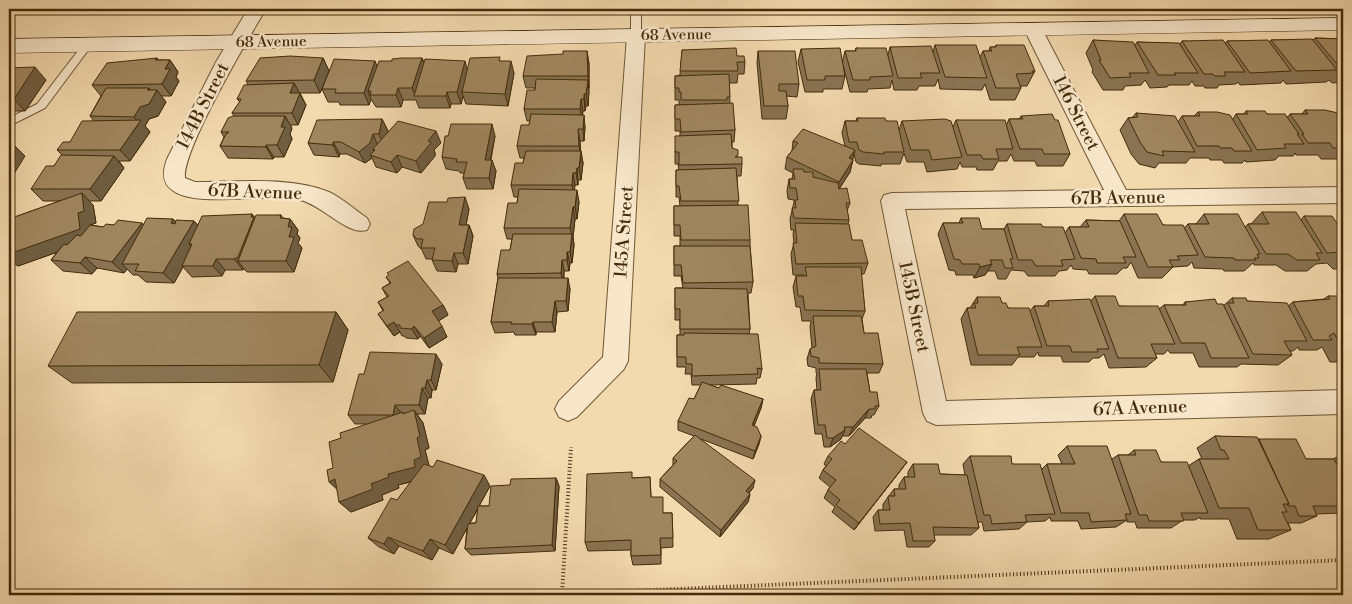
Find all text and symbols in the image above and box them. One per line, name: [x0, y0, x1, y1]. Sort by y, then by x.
street label: 68 Avenue: [640, 25, 712, 45]
street label: 68 Avenue: [235, 32, 307, 52]
street label: 144B Street: [171, 58, 235, 153]
street label: 146 Street: [1047, 72, 1105, 155]
street label: 67B Avenue: [207, 179, 303, 205]
street label: 145A Street: [609, 184, 639, 279]
street label: 67B Avenue: [1070, 186, 1166, 210]
street label: 145B Street: [893, 259, 935, 355]
street label: 67A Avenue: [1092, 395, 1188, 421]

